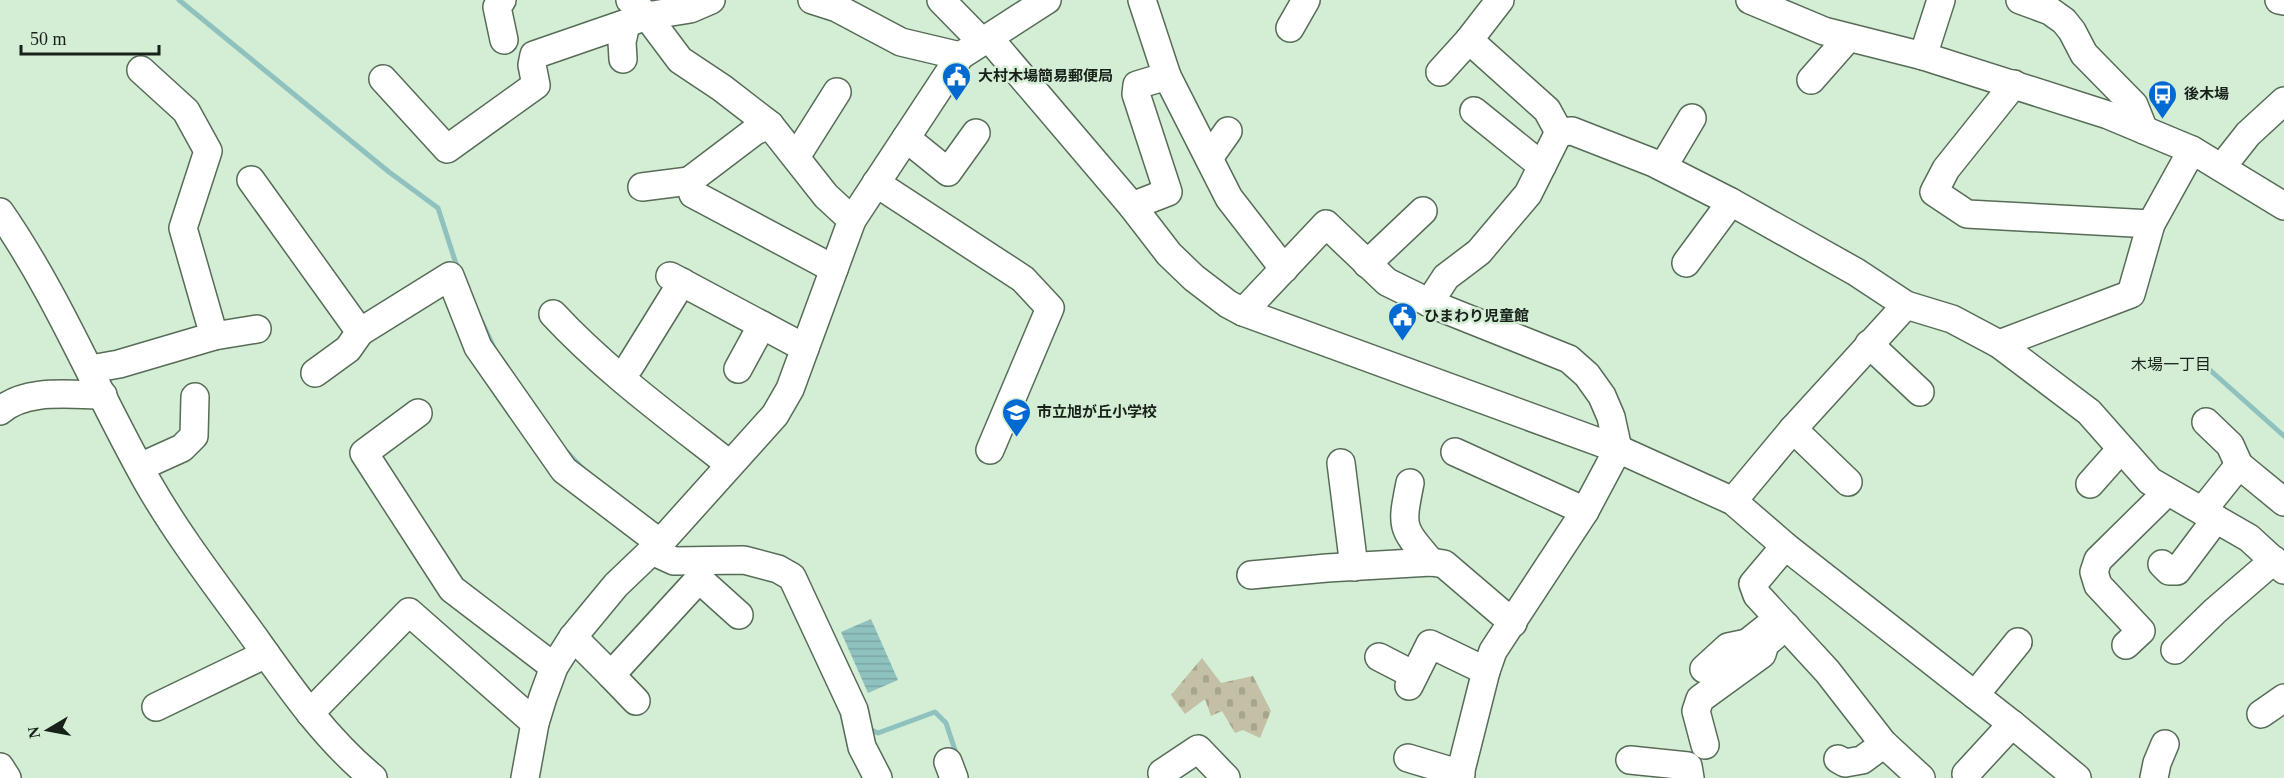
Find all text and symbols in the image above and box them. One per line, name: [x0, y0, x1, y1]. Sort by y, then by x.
scale bar: [21, 18, 159, 56]
text: 50 m: [30, 29, 67, 49]
public building icon: 大村木場簡易郵便局: [941, 60, 973, 102]
place label: 大村木場簡易郵便局: [978, 67, 1113, 84]
bus stop icon: 後木場: [2147, 78, 2179, 120]
place label: 後木場: [2184, 86, 2229, 102]
public building icon: ひまわり児童館: [1387, 300, 1419, 342]
place label: ひまわり児童館: [1424, 308, 1529, 324]
district label: 木場一丁目: [2131, 356, 2211, 373]
school or university icon: 市立旭が丘小学校: [1000, 396, 1032, 438]
place label: 市立旭が丘小学校: [1037, 404, 1157, 420]
north arrow: [18, 700, 78, 760]
text: N: [24, 725, 43, 740]

